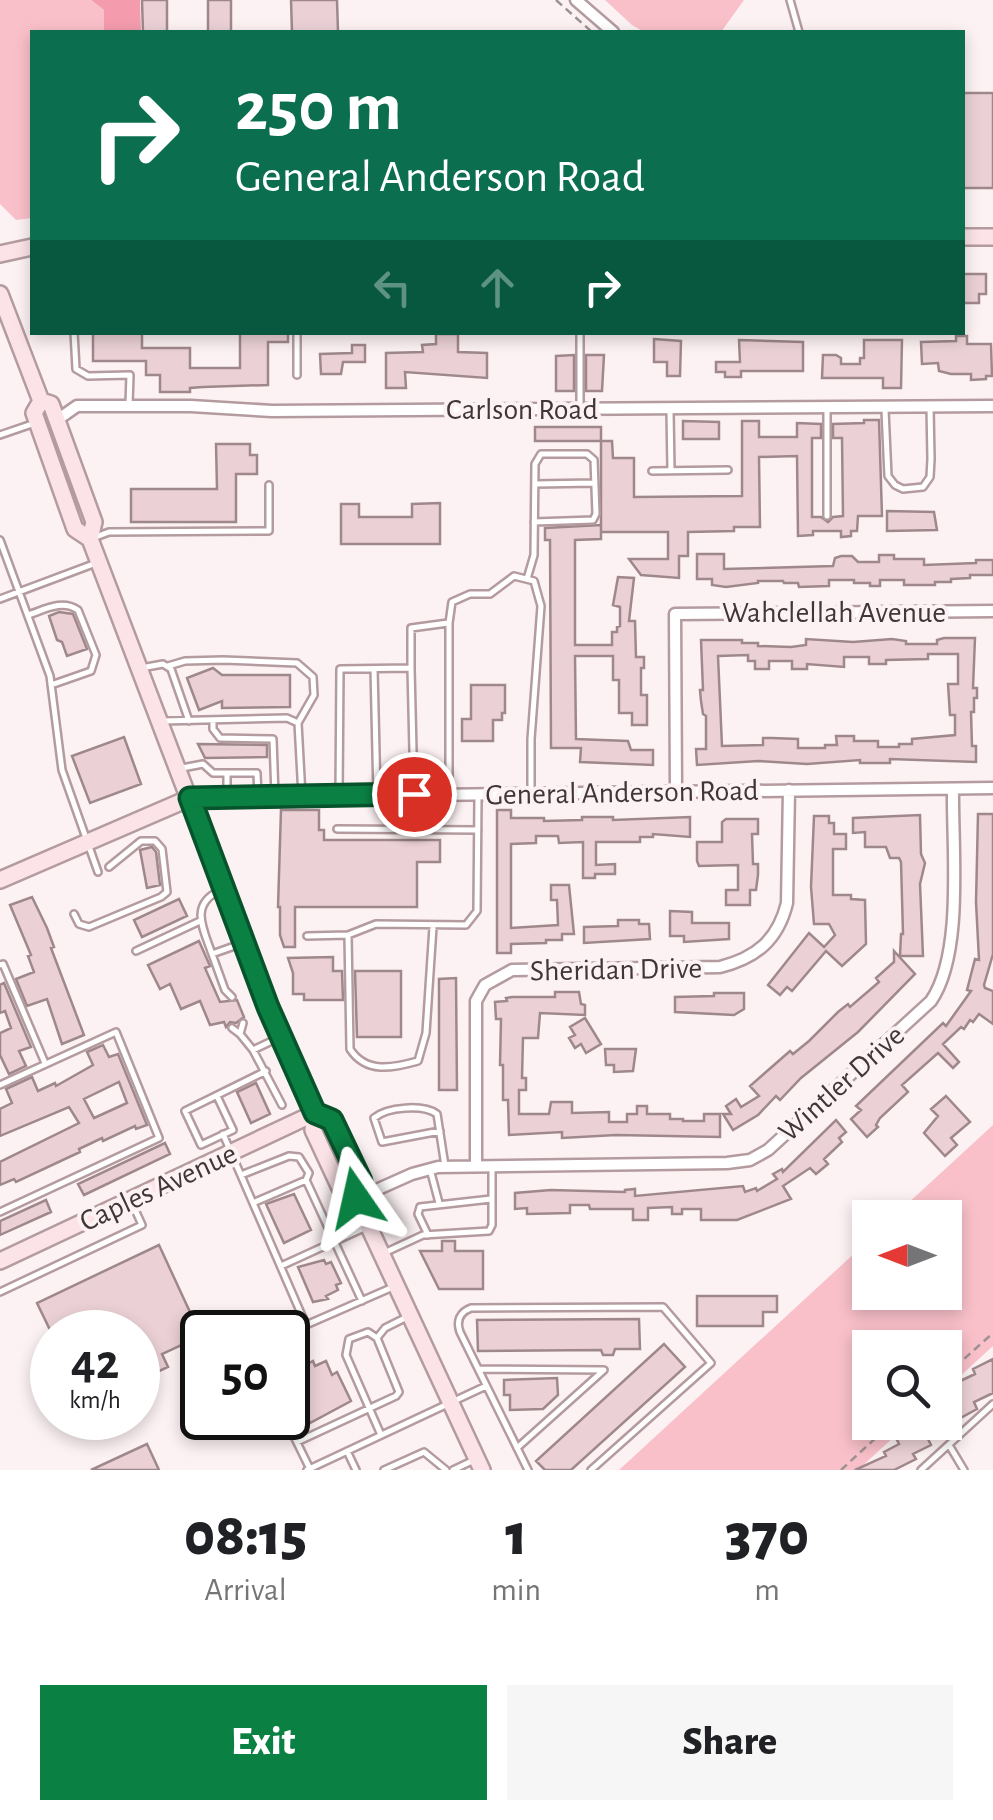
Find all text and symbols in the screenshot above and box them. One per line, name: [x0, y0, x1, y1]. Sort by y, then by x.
icon: right: [70, 70, 200, 200]
text: 250 m: [235, 73, 402, 143]
text: General Anderson Road: [235, 155, 645, 200]
icon: left: [365, 260, 420, 315]
icon: ahead: [470, 260, 525, 315]
icon: right: [575, 260, 630, 315]
street label: Carlson Road: [446, 395, 598, 425]
street label: Wahclellah Avenue: [722, 598, 946, 628]
pin: [372, 752, 457, 837]
icon: arrive: [387, 767, 442, 822]
street label: General Anderson Road: [485, 776, 759, 810]
street label: Sheridan Drive: [530, 953, 702, 986]
street label: Wintler Drive: [773, 1020, 910, 1148]
street label: Caples Avenue: [75, 1138, 242, 1237]
position arrow: [304, 1146, 408, 1250]
north arrow: [852, 1200, 962, 1310]
map controls: [852, 1200, 962, 1440]
speed limit sign: 50: [180, 1310, 310, 1440]
button: search: [852, 1330, 962, 1440]
text: 42: [71, 1338, 119, 1388]
text: km/h: [69, 1388, 121, 1413]
text: 08:15: [184, 1506, 307, 1566]
text: 1: [505, 1506, 527, 1566]
text: 370: [725, 1506, 809, 1566]
text: Arrival: [204, 1574, 287, 1606]
text: min: [491, 1574, 541, 1606]
text: m: [754, 1574, 780, 1606]
button: Exit: [40, 1685, 487, 1800]
button: Share: [507, 1685, 953, 1800]

